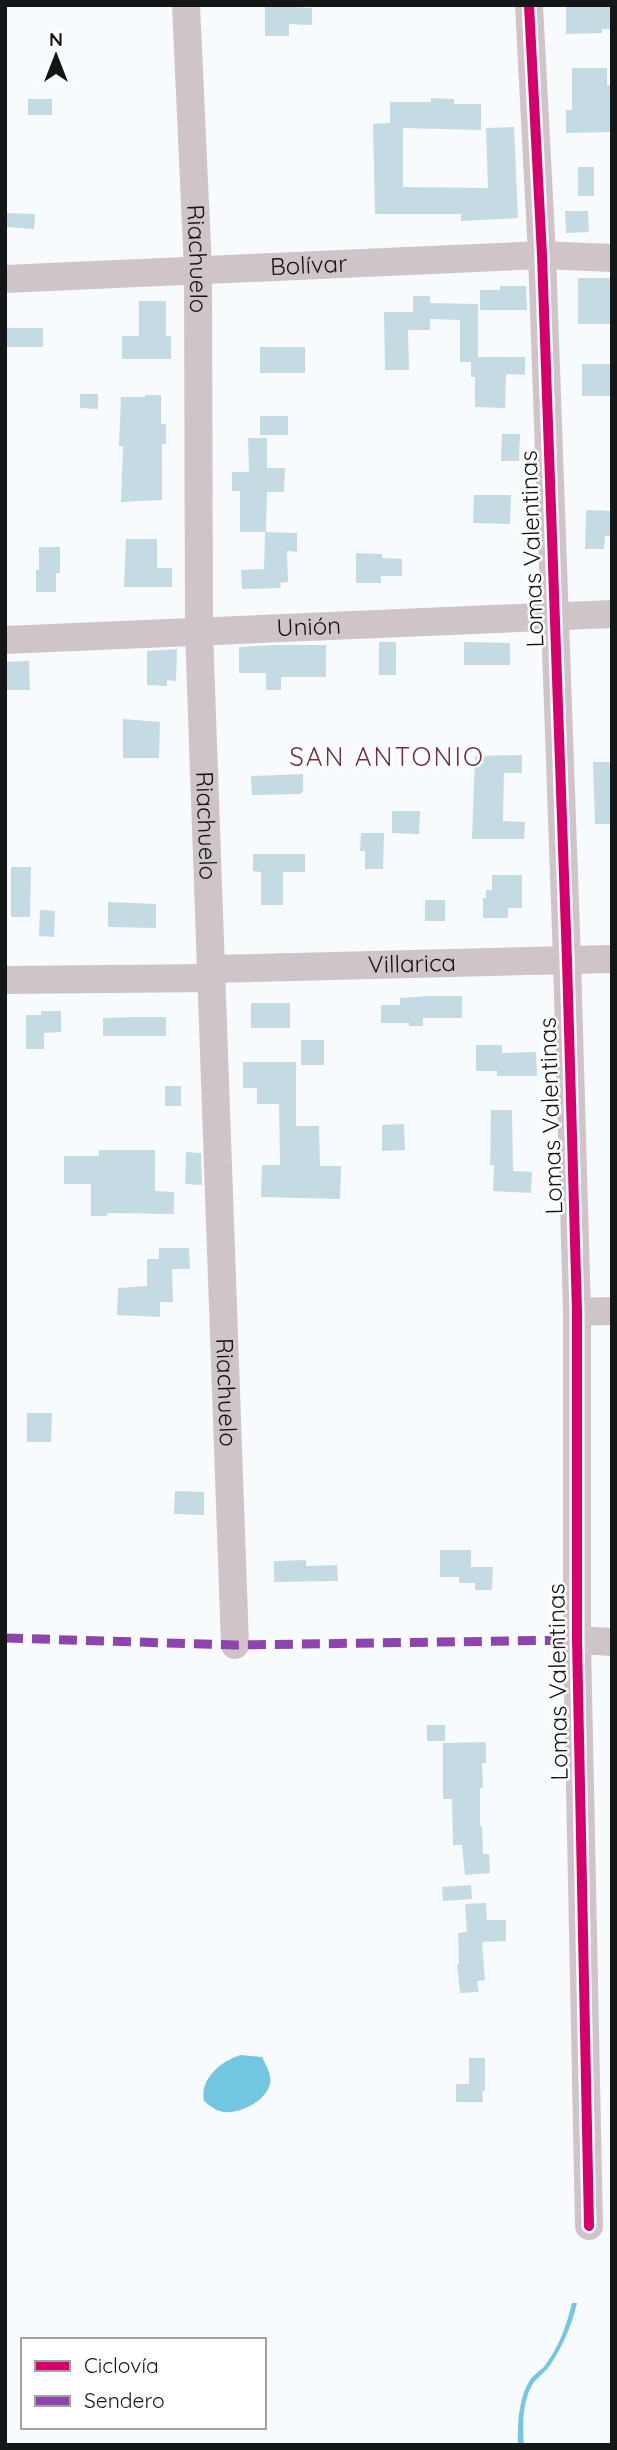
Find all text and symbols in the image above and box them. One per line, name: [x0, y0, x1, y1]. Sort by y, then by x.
north arrow: [21, 21, 91, 91]
text: N: [49, 27, 63, 51]
street label: Riachuelo: [181, 204, 214, 313]
street label: Bolívar: [269, 248, 348, 281]
street label: Lomas Valentinas: [513, 450, 549, 648]
street label: Unión: [276, 610, 342, 642]
district label: SAN ANTONIO: [289, 740, 485, 773]
street label: Riachuelo: [190, 771, 224, 880]
street label: Villarica: [368, 947, 456, 979]
street label: Lomas Valentinas: [532, 1017, 568, 1215]
street label: Riachuelo: [210, 1337, 244, 1447]
street label: Lomas Valentinas: [540, 1583, 574, 1781]
legend: [21, 2338, 266, 2429]
text: Ciclovía: [84, 2352, 159, 2378]
text: Sendero: [84, 2387, 165, 2413]

